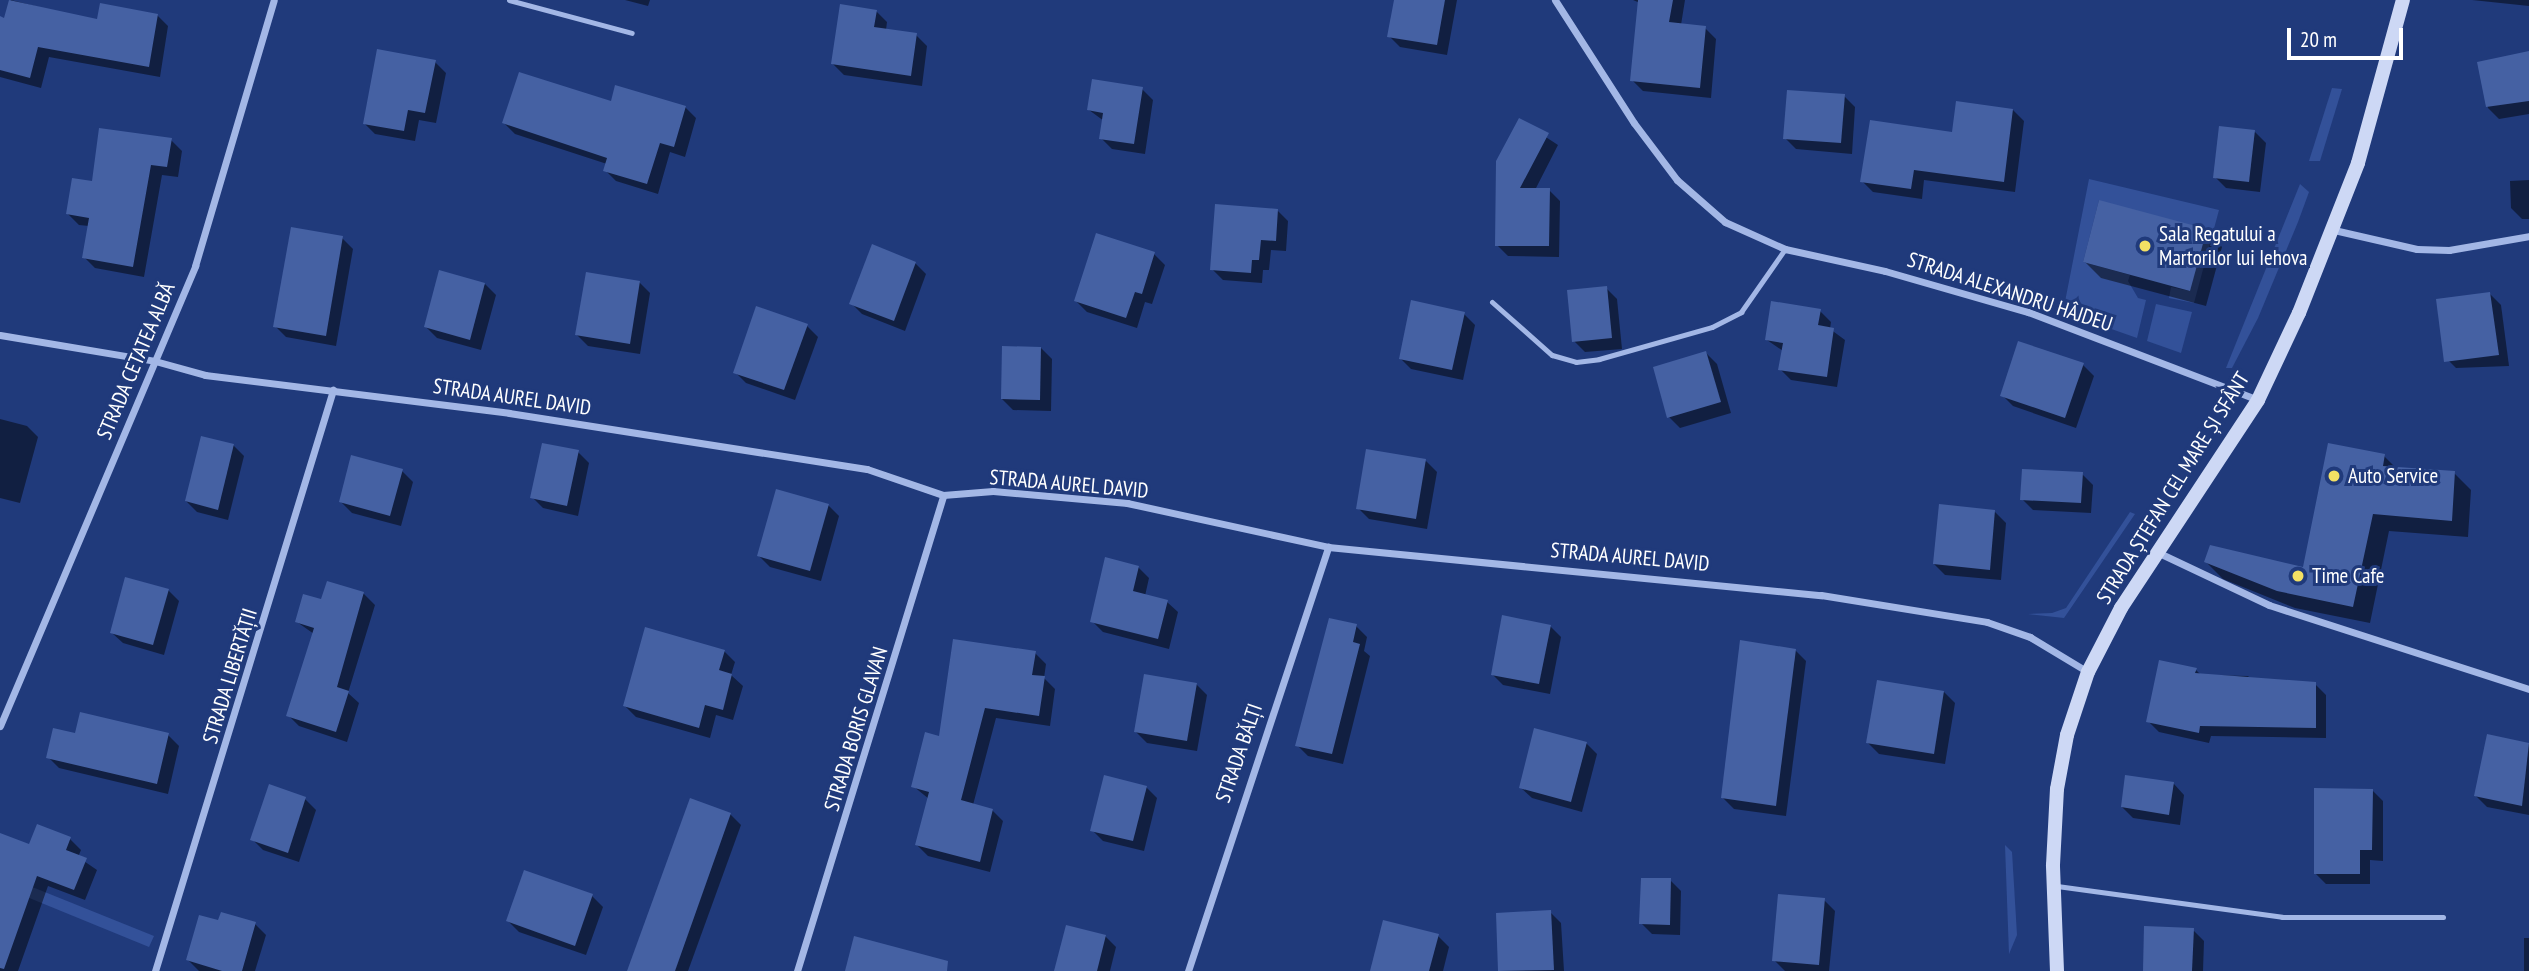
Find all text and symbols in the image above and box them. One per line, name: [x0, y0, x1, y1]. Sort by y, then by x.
scale bar: [2291, 14, 2406, 58]
text: 20 m: [2300, 26, 2337, 53]
place label: Sala Regatului a Martorilor lui Iehova: [2159, 221, 2307, 271]
marker: Sala Regatului a Martorilor lui Iehova: [2137, 238, 2153, 254]
street label: STRADA ALEXANDRU HÂJDEU: [1904, 247, 2116, 337]
street label: STRADA CETATEA ALBĂ: [91, 278, 181, 444]
street label: STRADA ȘTEFAN CEL MARE ȘI SFÂNT: [2091, 367, 2255, 609]
street label: STRADA AUREL DAVID: [430, 373, 594, 421]
place label: Auto Service: [2348, 463, 2438, 489]
street label: STRADA AUREL DAVID: [988, 464, 1150, 504]
marker: Auto Service: [2326, 468, 2342, 484]
street label: STRADA AUREL DAVID: [1549, 537, 1711, 577]
place label: Time Cafe: [2312, 563, 2384, 589]
marker: Time Cafe: [2290, 568, 2306, 584]
street label: STRADA LIBERTĂȚII: [197, 605, 263, 747]
street label: STRADA BORIS GLAVAN: [819, 643, 893, 815]
street label: STRADA BĂLȚI: [1210, 700, 1268, 806]

